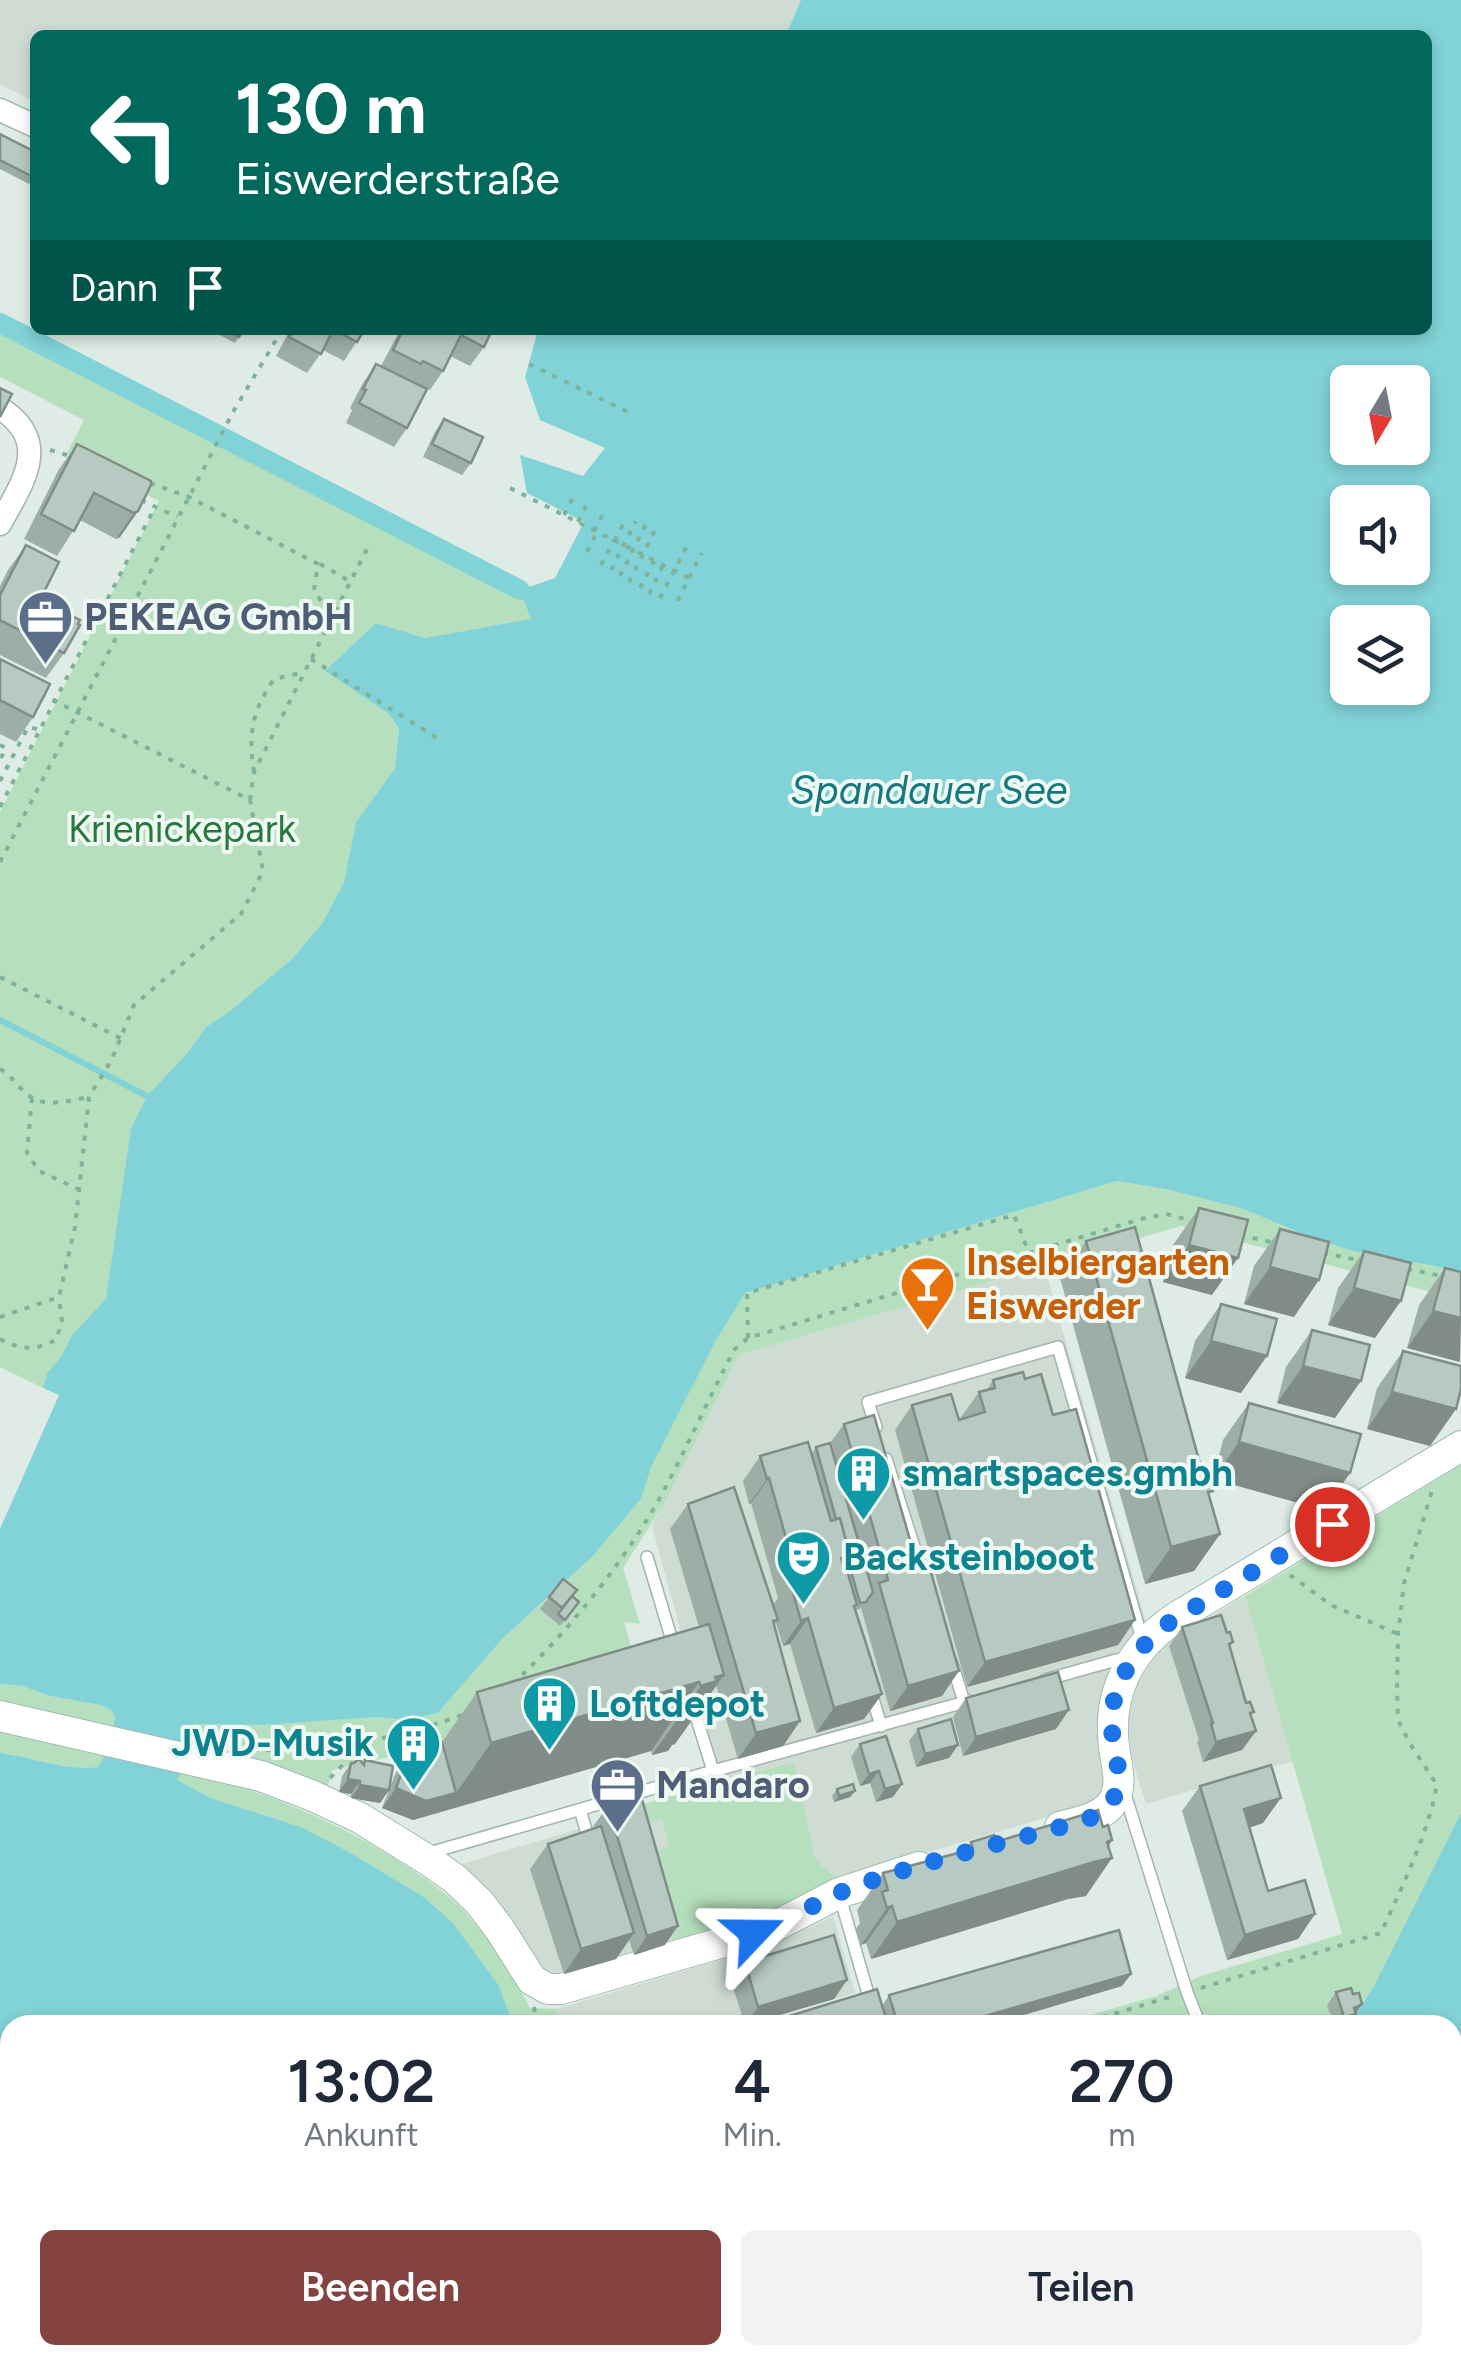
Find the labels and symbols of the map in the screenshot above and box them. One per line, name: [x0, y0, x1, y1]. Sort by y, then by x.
north arrow: [1330, 365, 1430, 465]
office icon: PEKEAG GmbH: [15, 587, 75, 666]
place label: PEKEAG GmbH: [84, 594, 352, 640]
water label: Spandauer See: [791, 766, 1068, 814]
park label: Krienickepark: [68, 806, 297, 852]
place label: Inselbiergarten Eiswerder: [966, 1239, 1230, 1329]
bar icon: Inselbiergarten Eiswerder: [897, 1254, 957, 1333]
building icon: smartspaces.gmbh: [833, 1443, 893, 1522]
place label: smartspaces.gmbh: [902, 1450, 1233, 1496]
pin: [1290, 1482, 1375, 1567]
theatre icon: Backsteinboot: [774, 1527, 834, 1606]
place label: Backsteinboot: [843, 1534, 1095, 1580]
building icon: Loftdepot: [520, 1674, 580, 1753]
place label: Loftdepot: [589, 1681, 765, 1727]
building icon: JWD-Musik: [383, 1713, 443, 1792]
place label: JWD-Musik: [171, 1720, 375, 1766]
office icon: Mandaro: [587, 1755, 647, 1834]
place label: Mandaro: [656, 1762, 810, 1808]
position arrow: [702, 1881, 806, 1985]

